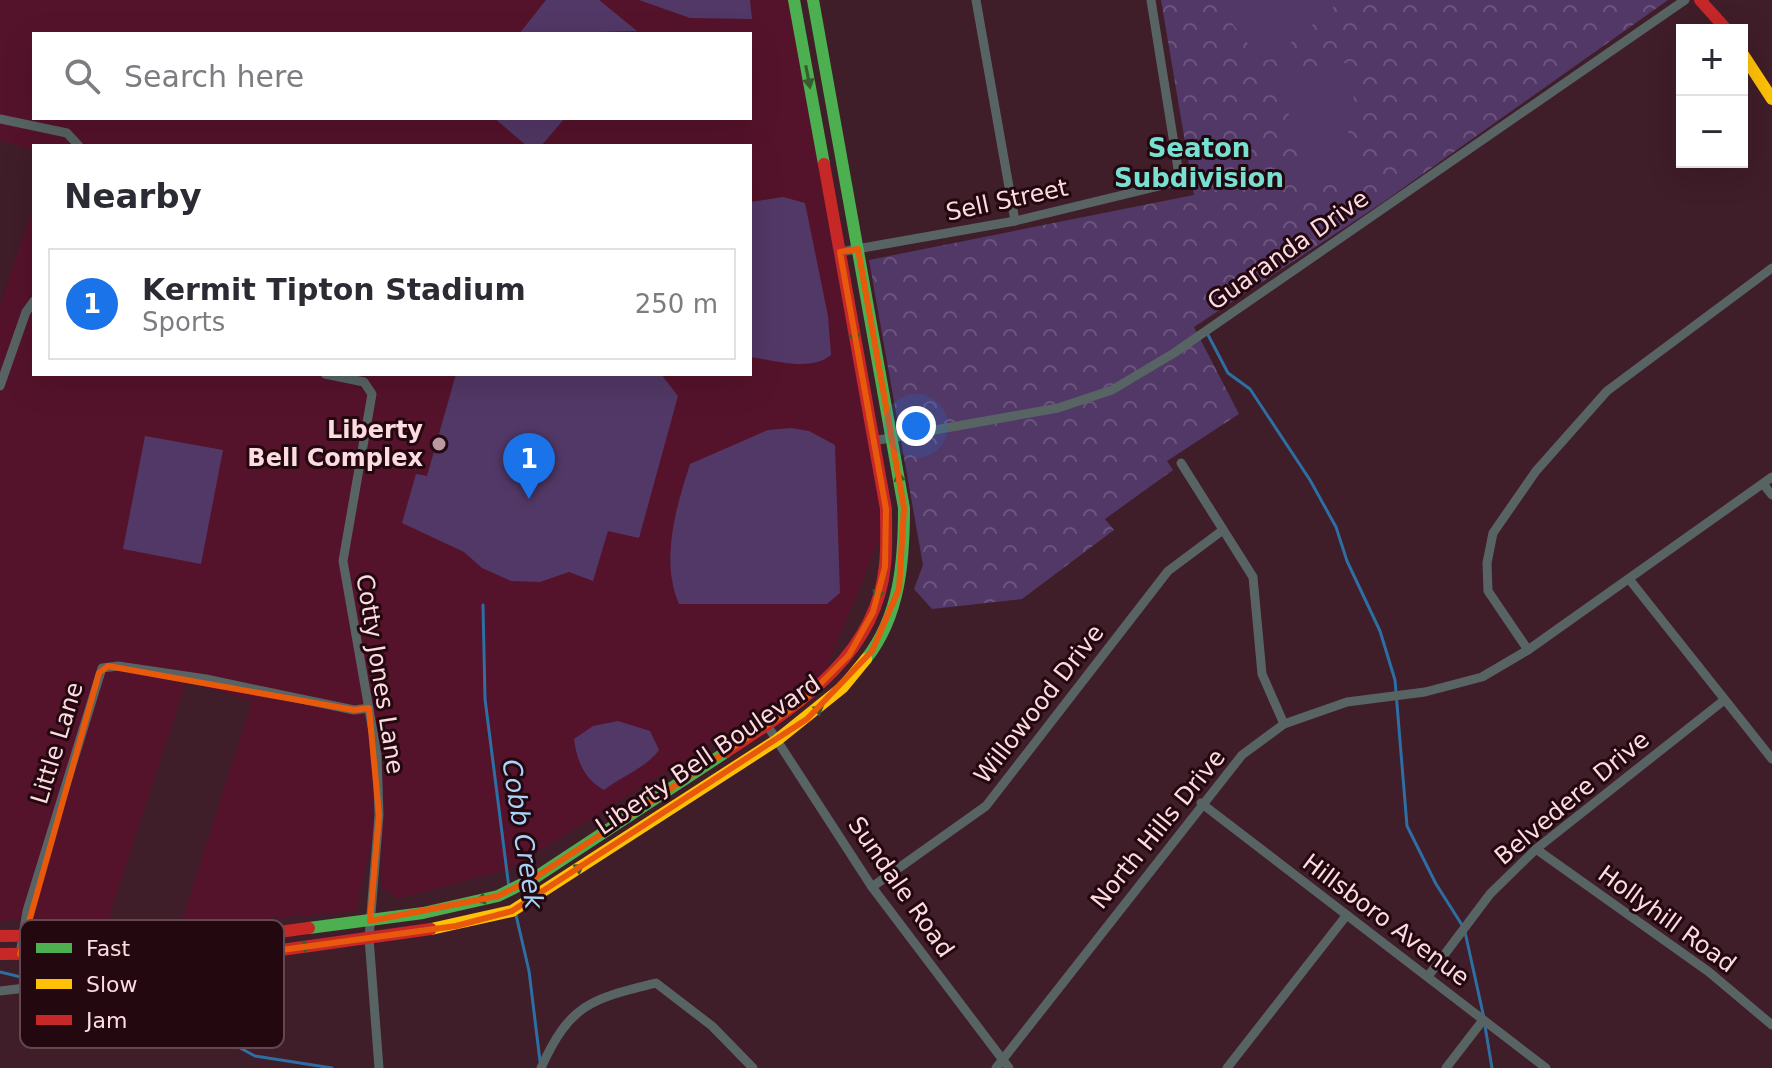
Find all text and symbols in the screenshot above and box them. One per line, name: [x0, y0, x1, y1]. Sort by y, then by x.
map controls: [1676, 24, 1748, 168]
button: +: [1676, 24, 1748, 96]
search box: [32, 32, 752, 120]
icon: search: [60, 54, 104, 98]
text: Search here: [124, 59, 304, 94]
one-way arrow: [803, 64, 815, 89]
button: −: [1676, 96, 1748, 168]
district label: Seaton Subdivision: [1114, 133, 1284, 193]
street label: Sell Street: [943, 173, 1071, 227]
text: Nearby: [64, 176, 202, 216]
street label: Guaranda Drive: [1202, 184, 1374, 316]
text: Kermit Tipton Stadium: [142, 272, 526, 307]
text: 1: [83, 289, 101, 319]
text: 250 m: [635, 289, 718, 319]
text: Sports: [142, 307, 225, 337]
one-way arrow: [849, 320, 861, 345]
your location: [896, 406, 936, 446]
place label: Liberty Bell Complex: [247, 416, 424, 472]
pin: 1: [503, 433, 555, 499]
marker: Liberty Bell Complex: [430, 435, 448, 453]
one-way arrow: [893, 470, 906, 495]
street label: Cotty Jones Lane: [350, 572, 410, 776]
one-way arrow: [873, 576, 885, 601]
street label: Willowood Drive: [968, 619, 1110, 789]
street label: Liberty Bell Boulevard: [590, 669, 826, 841]
street label: Little Lane: [25, 679, 89, 807]
one-way arrow: [804, 705, 824, 721]
street label: Belvedere Drive: [1489, 725, 1655, 871]
street label: North Hills Drive: [1085, 744, 1231, 914]
water label: Cobb Creek: [496, 757, 550, 912]
street label: Sundale Road: [842, 811, 960, 963]
street label: Hillsboro Avenue: [1297, 848, 1475, 992]
street label: Hollyhill Road: [1593, 860, 1741, 978]
one-way arrow: [563, 865, 585, 879]
one-way arrow: [475, 892, 500, 905]
legend: [20, 920, 284, 1048]
text: Fast: [86, 936, 131, 961]
one-way arrow: [289, 940, 314, 953]
text: Slow: [86, 972, 138, 997]
text: Jam: [84, 1008, 127, 1033]

